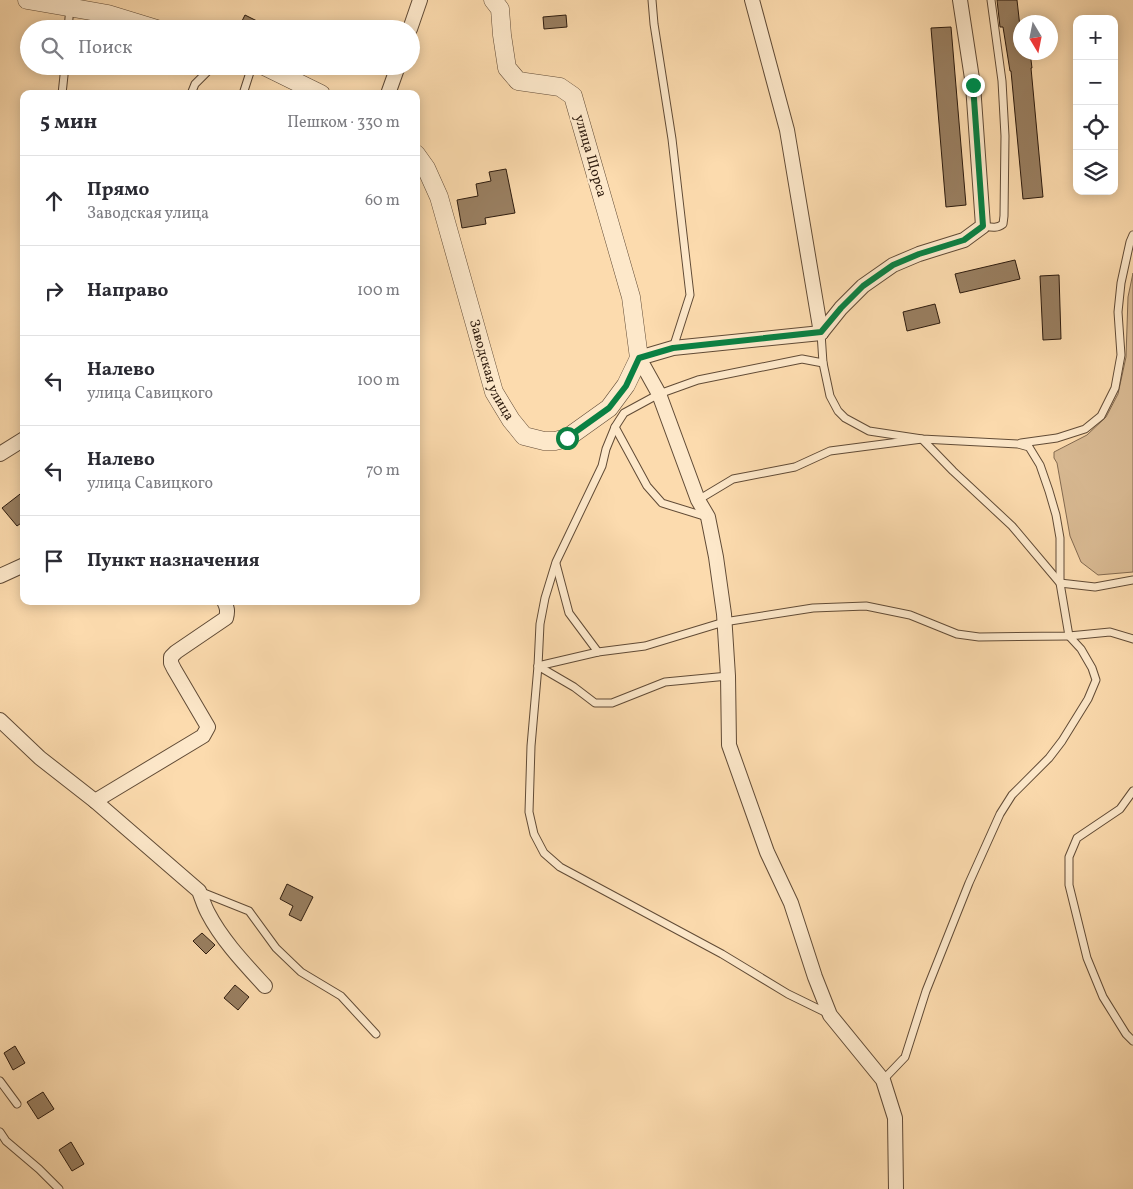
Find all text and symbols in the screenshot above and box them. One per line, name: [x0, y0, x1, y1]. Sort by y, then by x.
north arrow: [1013, 15, 1058, 60]
map controls: [1073, 15, 1118, 195]
button: +: [1073, 15, 1118, 60]
search box: [20, 20, 420, 75]
icon: search: [38, 34, 66, 62]
text: Поиск: [78, 35, 132, 61]
button: −: [1073, 60, 1118, 105]
route end: [962, 74, 985, 97]
button: locate: [1073, 105, 1118, 150]
text: 5 мин: [40, 108, 97, 137]
text: Пешком · 330 m: [287, 112, 400, 134]
street label: улица Щорса: [569, 112, 611, 200]
button: layers: [1073, 150, 1118, 195]
text: Прямо: [87, 177, 149, 203]
icon: ahead: [40, 187, 68, 215]
text: 60 m: [365, 190, 400, 212]
text: Заводская улица: [87, 203, 209, 225]
icon: right: [40, 277, 68, 305]
text: Направо: [87, 278, 169, 304]
text: 100 m: [357, 280, 400, 302]
street label: Заводская улица: [464, 317, 519, 424]
text: Налево: [87, 357, 155, 383]
icon: left: [40, 367, 68, 395]
text: 100 m: [357, 370, 400, 392]
text: улица Савицкого: [87, 383, 213, 405]
route start: [556, 427, 579, 450]
text: Налево: [87, 447, 155, 473]
icon: left: [40, 457, 68, 485]
text: 70 m: [366, 460, 400, 482]
text: улица Савицкого: [87, 473, 213, 495]
icon: arrive: [40, 547, 68, 575]
text: Пункт назначения: [87, 548, 260, 574]

